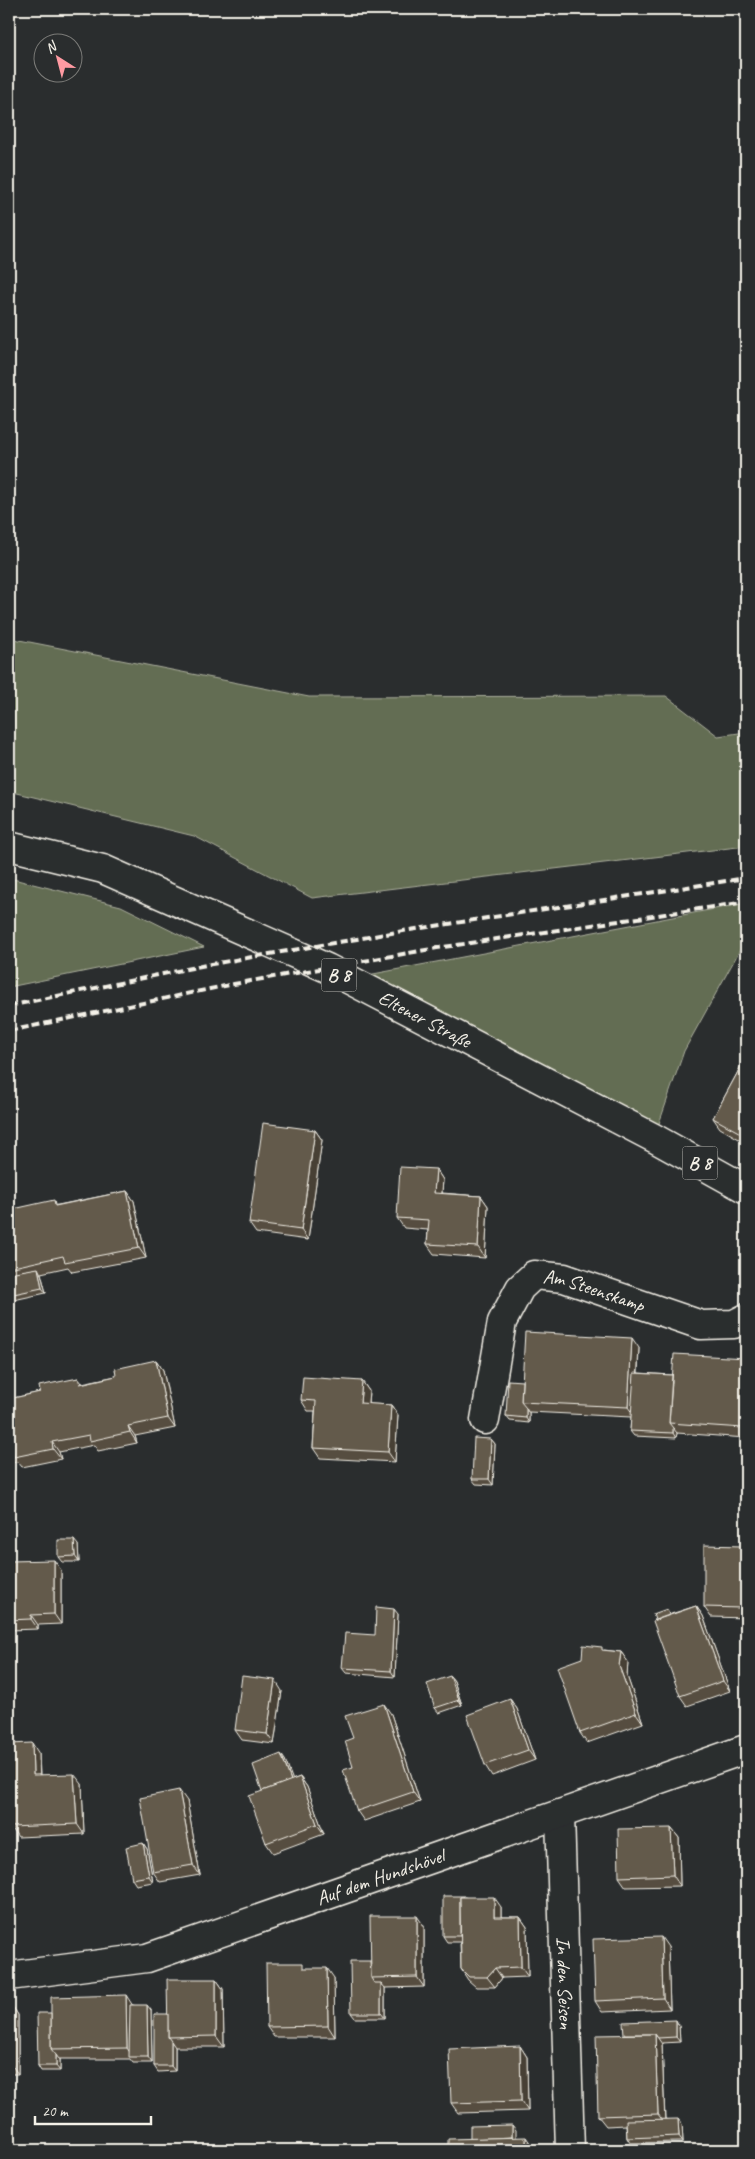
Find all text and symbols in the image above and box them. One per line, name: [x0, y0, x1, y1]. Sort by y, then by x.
north arrow: [32, 32, 82, 82]
text: N: [42, 37, 61, 57]
road number: B 8: [322, 958, 356, 992]
street label: Eltener Straße: [374, 985, 477, 1054]
road number: B 8: [682, 1146, 718, 1180]
street label: Am Steenskamp: [542, 1263, 649, 1318]
street label: Auf dem Hundshövel: [313, 1842, 451, 1911]
street label: In den Seisen: [551, 1936, 579, 2030]
scale bar: [35, 2094, 151, 2126]
text: 20 m: [42, 2102, 69, 2121]

